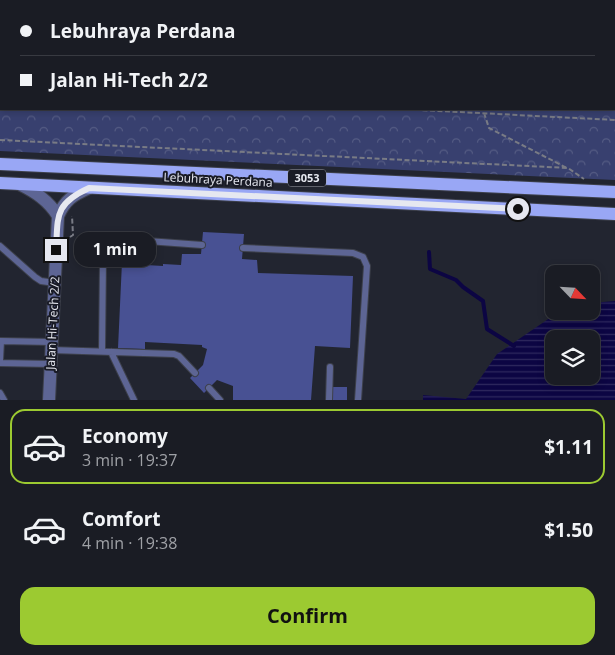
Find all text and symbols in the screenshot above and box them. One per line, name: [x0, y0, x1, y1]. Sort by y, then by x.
text: Lebuhraya Perdana: [50, 18, 236, 44]
text: Jalan Hi-Tech 2/2: [50, 67, 208, 93]
street label: Lebuhraya Perdana: [163, 168, 273, 191]
road number: 3053: [288, 170, 326, 187]
route start: [507, 198, 529, 220]
callout: 1 min: [74, 232, 156, 268]
text: 1 min: [93, 238, 137, 260]
route end: [45, 239, 67, 261]
north arrow: [545, 265, 600, 320]
map controls: [545, 265, 600, 385]
street label: Jalan Hi-Tech 2/2: [42, 276, 63, 371]
button: layers: [545, 330, 600, 385]
text: Economy: [82, 423, 168, 449]
icon: car: [22, 424, 67, 469]
text: $1.11: [544, 434, 593, 460]
text: 3 min · 19:37: [82, 449, 177, 471]
text: Comfort: [82, 506, 161, 532]
icon: car: [22, 507, 67, 552]
text: $1.50: [544, 517, 593, 543]
text: 4 min · 19:38: [82, 532, 177, 554]
button: Confirm: [20, 587, 595, 645]

